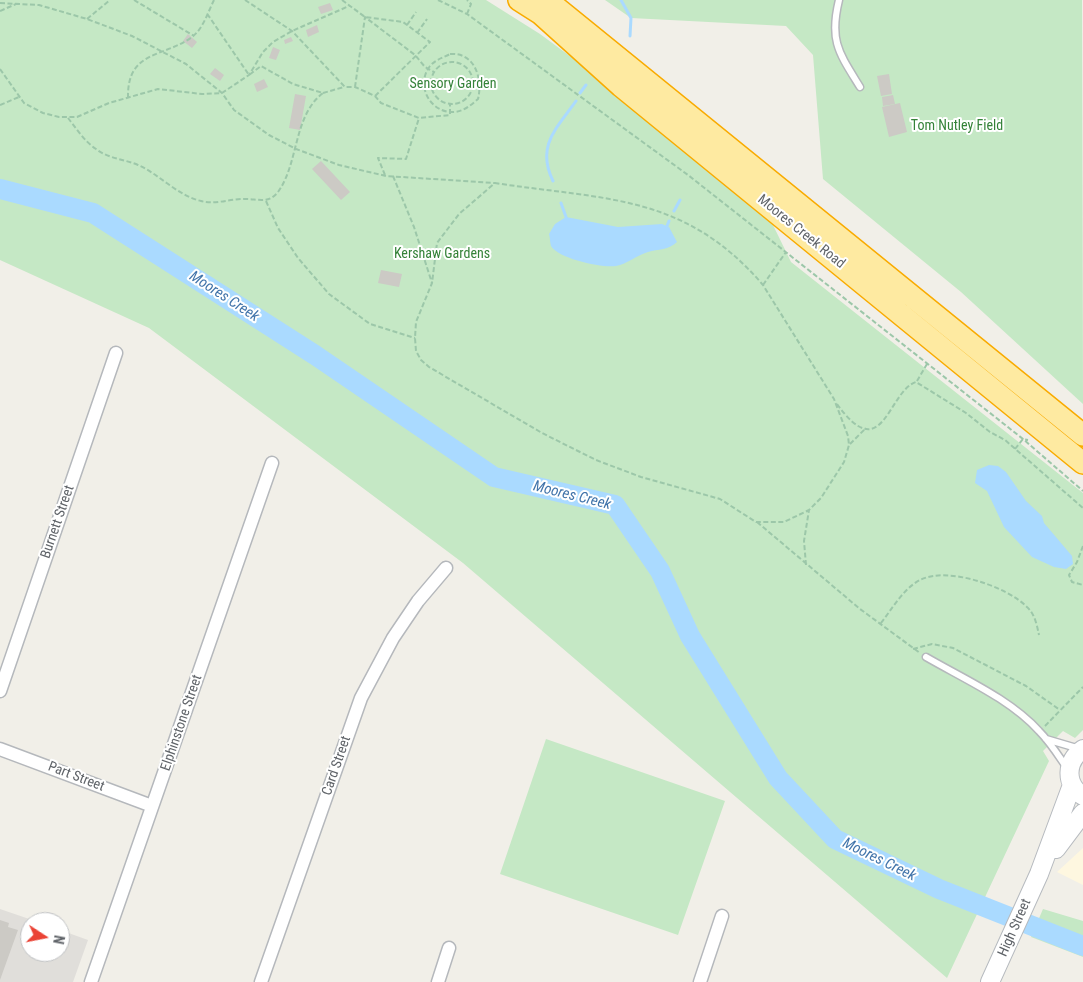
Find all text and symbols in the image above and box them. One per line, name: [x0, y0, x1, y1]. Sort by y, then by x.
park label: Sensory Garden: [410, 76, 496, 92]
park label: Tom Nutley Field: [911, 118, 1003, 134]
street label: Moores Creek Road: [754, 192, 848, 272]
park label: Kershaw Gardens: [394, 246, 490, 262]
water label: Moores Creek: [186, 268, 262, 326]
water label: Moores Creek: [531, 478, 613, 514]
street label: Burnett Street: [38, 483, 78, 561]
street label: Elphinstone Street: [158, 673, 206, 773]
street label: Card Street: [319, 734, 355, 798]
street label: Part Street: [45, 759, 107, 795]
water label: Moores Creek: [839, 834, 919, 886]
street label: High Street: [995, 896, 1035, 960]
north arrow: [20, 912, 70, 962]
text: N: [50, 934, 67, 945]

